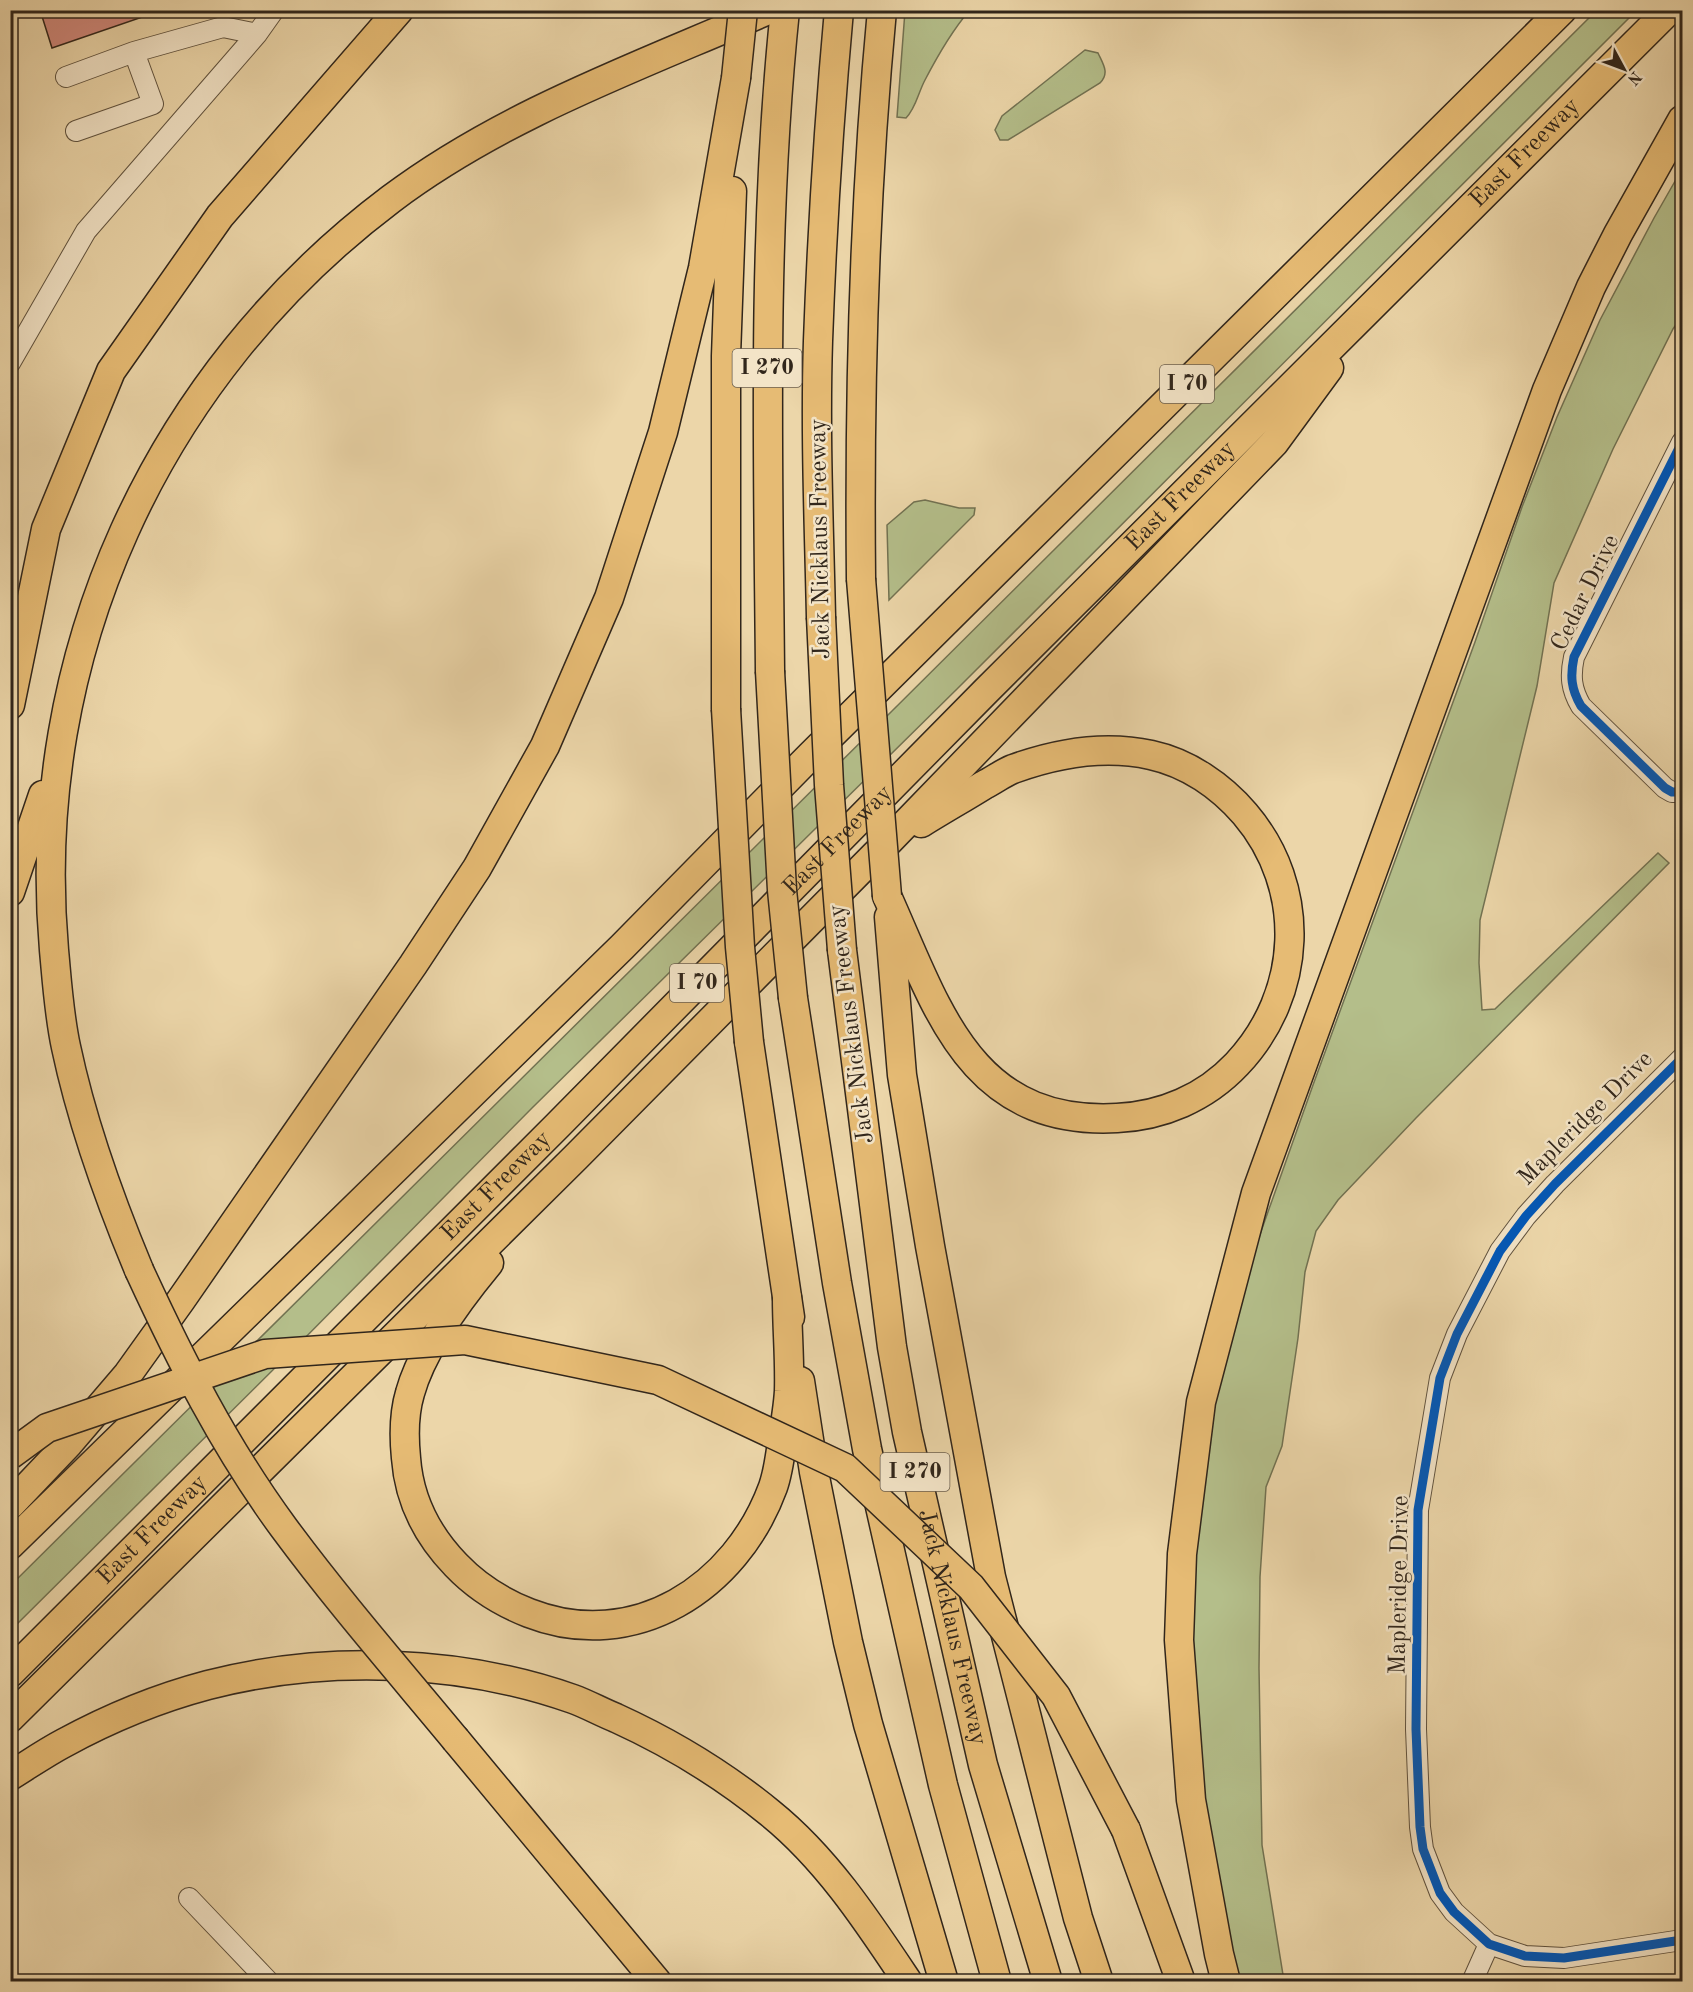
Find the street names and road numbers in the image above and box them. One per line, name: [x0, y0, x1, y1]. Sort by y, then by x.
street label: East Freeway: [1466, 94, 1585, 213]
road number: I 270: [732, 349, 801, 387]
road number: I 70: [1160, 365, 1214, 403]
street label: Jack Nicklaus Freeway: [807, 418, 835, 660]
street label: East Freeway: [1122, 437, 1241, 556]
street label: Cedar Drive: [1548, 531, 1624, 655]
street label: East Freeway: [779, 781, 898, 901]
street label: Jack Nicklaus Freeway: [825, 903, 879, 1145]
road number: I 70: [670, 964, 724, 1002]
street label: Mapleridge Drive: [1514, 1047, 1658, 1191]
street label: East Freeway: [437, 1127, 556, 1246]
road number: I 270: [880, 1453, 950, 1491]
street label: East Freeway: [93, 1470, 213, 1590]
street label: Mapleridge Drive: [1386, 1495, 1414, 1675]
street label: Jack Nicklaus Freeway: [913, 1507, 990, 1748]

